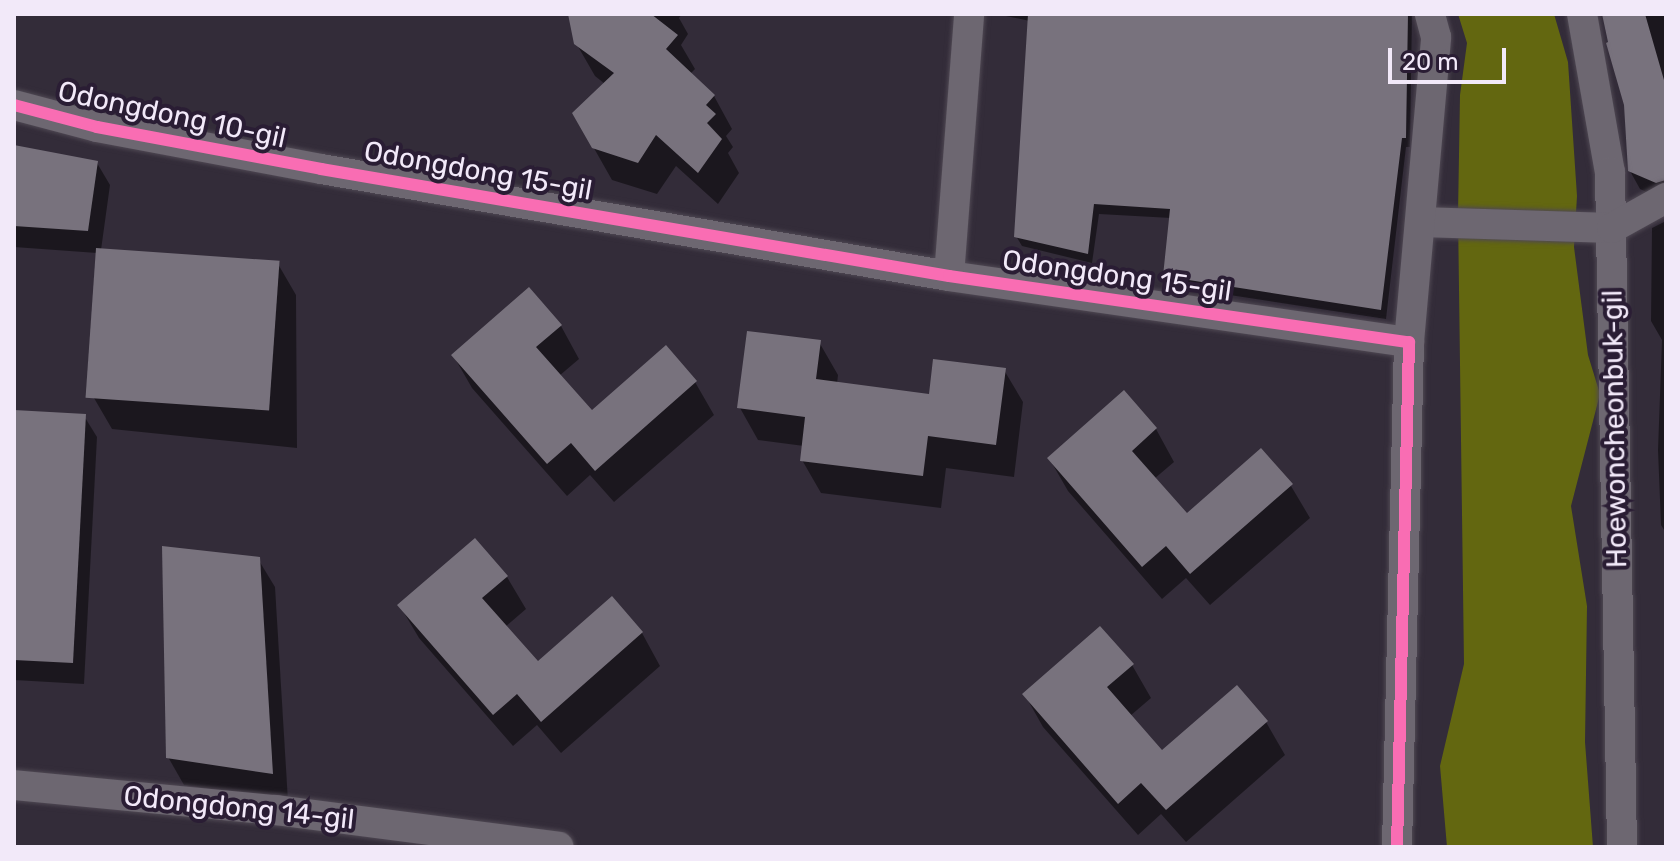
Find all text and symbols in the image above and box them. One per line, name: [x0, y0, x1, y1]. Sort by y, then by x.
scale bar: [1392, 32, 1510, 82]
text: 20 m: [1402, 48, 1459, 76]
street label: Odongdong 10-gil: [55, 74, 289, 156]
street label: Odongdong 15-gil: [361, 134, 595, 208]
street label: Odongdong 15-gil: [1000, 243, 1234, 309]
street label: Hoewoncheonbuk-gil: [1596, 290, 1634, 568]
street label: Odongdong 14-gil: [122, 779, 356, 837]

